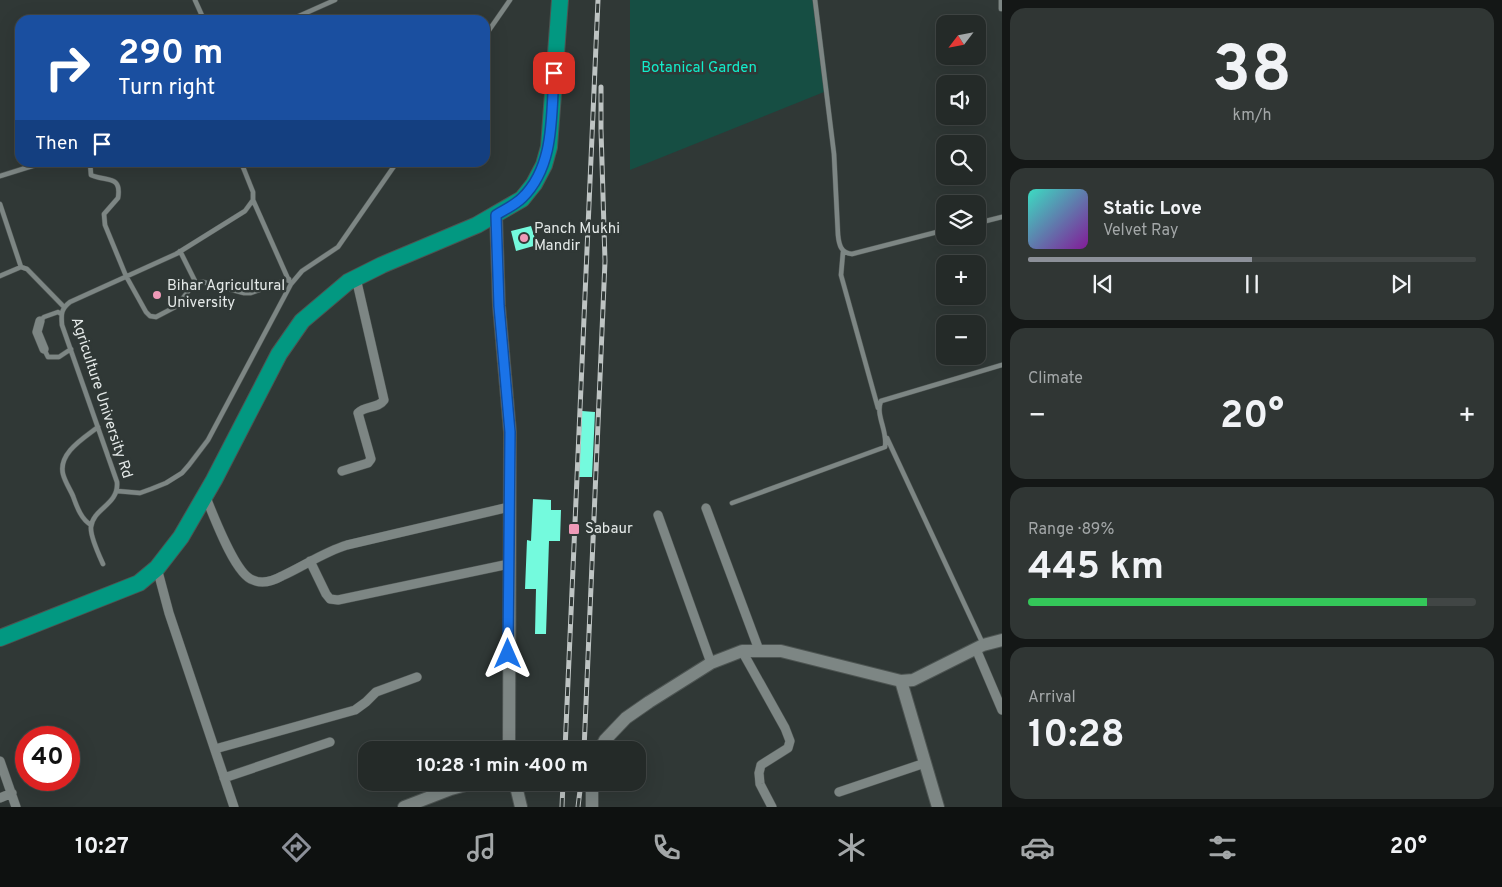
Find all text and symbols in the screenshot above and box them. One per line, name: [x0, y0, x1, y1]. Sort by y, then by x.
north arrow: [936, 15, 986, 65]
map controls: [936, 15, 986, 365]
text: 290 m: [118, 32, 223, 76]
text: 38: [1212, 32, 1292, 114]
icon: right: [35, 35, 100, 100]
pin: [533, 52, 575, 94]
icon: arrive: [540, 59, 568, 87]
park label: Botanical Garden: [641, 59, 757, 78]
text: Turn right: [118, 75, 215, 102]
button: sound: [936, 75, 986, 125]
text: km/h: [1233, 106, 1271, 126]
icon: arrive: [88, 130, 116, 158]
text: Then: [35, 132, 78, 156]
button: search: [936, 135, 986, 185]
button: layers: [936, 195, 986, 245]
text: Static Love: [1103, 197, 1202, 221]
place label: Panch Mukhi Mandir: [534, 220, 620, 256]
text: Velvet Ray: [1103, 221, 1178, 241]
marker: Panch Mukhi Mandir: [518, 232, 530, 244]
button: +: [936, 255, 986, 305]
icon: previous: [1089, 270, 1117, 298]
icon: pause: [1238, 270, 1266, 298]
icon: next: [1387, 270, 1415, 298]
place label: Bihar Agricultural University: [167, 277, 285, 313]
marker: Bihar Agricultural University: [151, 289, 163, 301]
street label: Agriculture University Rd: [66, 315, 136, 481]
button: −: [936, 315, 986, 365]
text: Climate: [1028, 369, 1083, 389]
text: 20°: [1220, 393, 1284, 442]
text: −: [1028, 399, 1046, 435]
text: +: [1458, 399, 1476, 435]
place label: Sabaur: [585, 520, 633, 539]
text: Range · 89%: [1028, 520, 1114, 540]
marker: Sabaur: [567, 522, 581, 536]
text: 445 km: [1028, 544, 1164, 593]
position arrow: [481, 627, 533, 679]
text: Arrival: [1028, 688, 1076, 708]
text: 10:28: [1028, 712, 1125, 761]
speed limit sign: 40: [15, 726, 80, 791]
text: 10:28 · 1 min · 400 m: [416, 754, 588, 778]
icon: directions: [279, 830, 314, 865]
icon: music: [464, 830, 499, 865]
icon: phone: [649, 830, 684, 865]
icon: climate: [834, 830, 869, 865]
icon: car: [1020, 830, 1055, 865]
icon: filters: [1205, 830, 1240, 865]
text: 10:27: [75, 834, 129, 861]
text: 20°: [1390, 834, 1427, 861]

